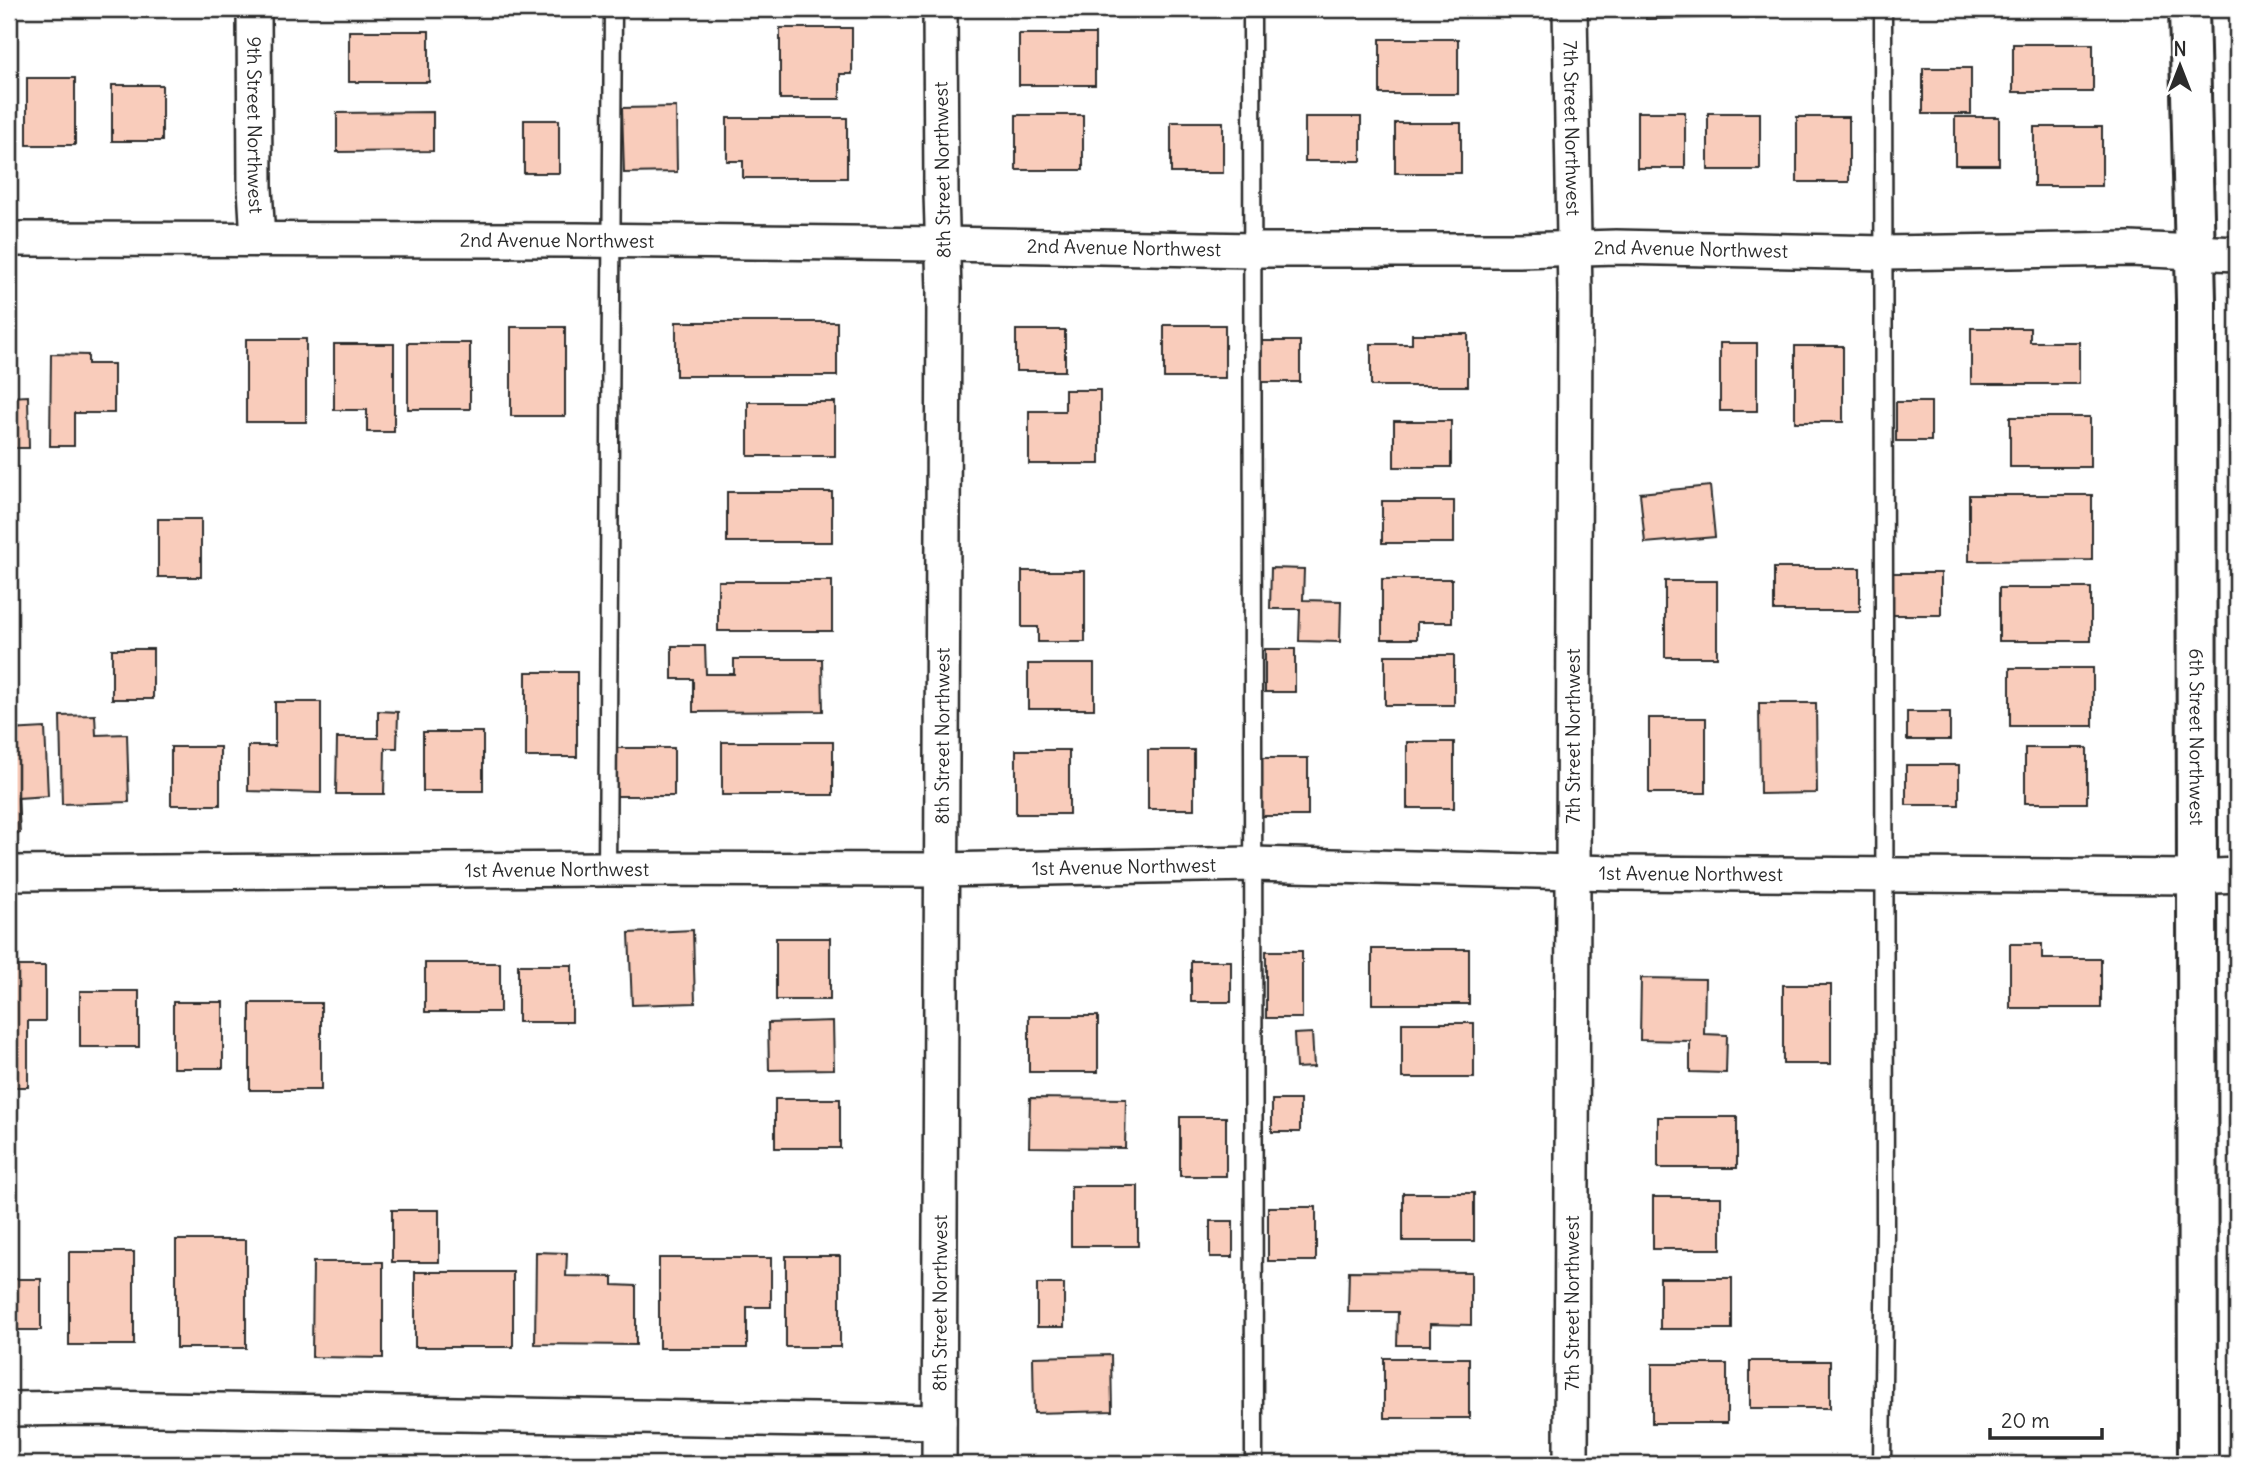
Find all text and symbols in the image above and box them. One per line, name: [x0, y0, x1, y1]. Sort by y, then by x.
north arrow: [2144, 32, 2214, 102]
street label: 9th Street Northwest: [242, 36, 268, 214]
text: N: [2173, 37, 2187, 61]
street label: 7th Street Northwest: [1559, 40, 1586, 216]
street label: 8th Street Northwest: [928, 81, 956, 259]
street label: 2nd Avenue Northwest: [460, 228, 654, 253]
street label: 2nd Avenue Northwest: [1027, 234, 1221, 261]
street label: 2nd Avenue Northwest: [1593, 235, 1788, 263]
street label: 8th Street Northwest: [930, 647, 954, 825]
street label: 7th Street Northwest: [1561, 648, 1585, 824]
street label: 6th Street Northwest: [2185, 648, 2209, 825]
street label: 1st Avenue Northwest: [1032, 853, 1216, 880]
street label: 1st Avenue Northwest: [465, 857, 649, 882]
street label: 1st Avenue Northwest: [1598, 861, 1783, 886]
street label: 8th Street Northwest: [927, 1214, 952, 1392]
street label: 7th Street Northwest: [1560, 1215, 1584, 1391]
scale bar: [1990, 1396, 2102, 1440]
text: 20 m: [2001, 1407, 2050, 1434]

